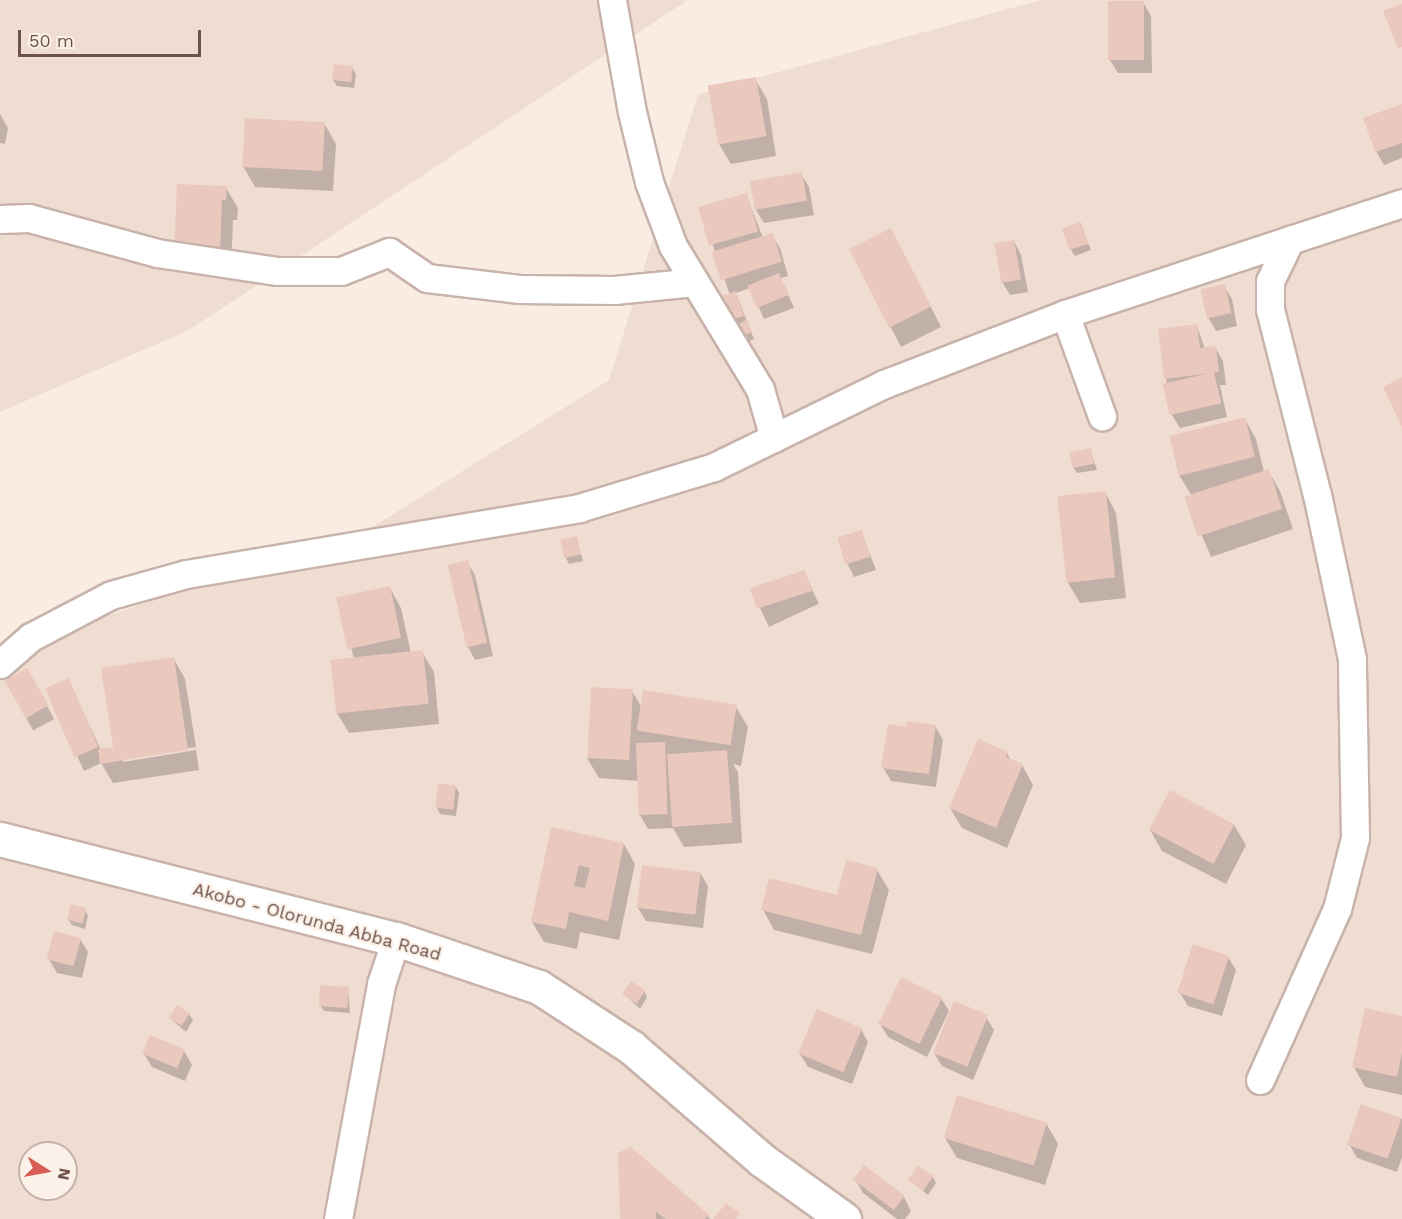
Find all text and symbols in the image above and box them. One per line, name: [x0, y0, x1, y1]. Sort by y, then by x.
scale bar: [21, 18, 204, 56]
text: 50 m: [29, 30, 74, 51]
street label: Akobo - Olorunda Abba Road: [190, 878, 444, 966]
north arrow: [18, 1141, 78, 1201]
text: N: [54, 1167, 75, 1182]

